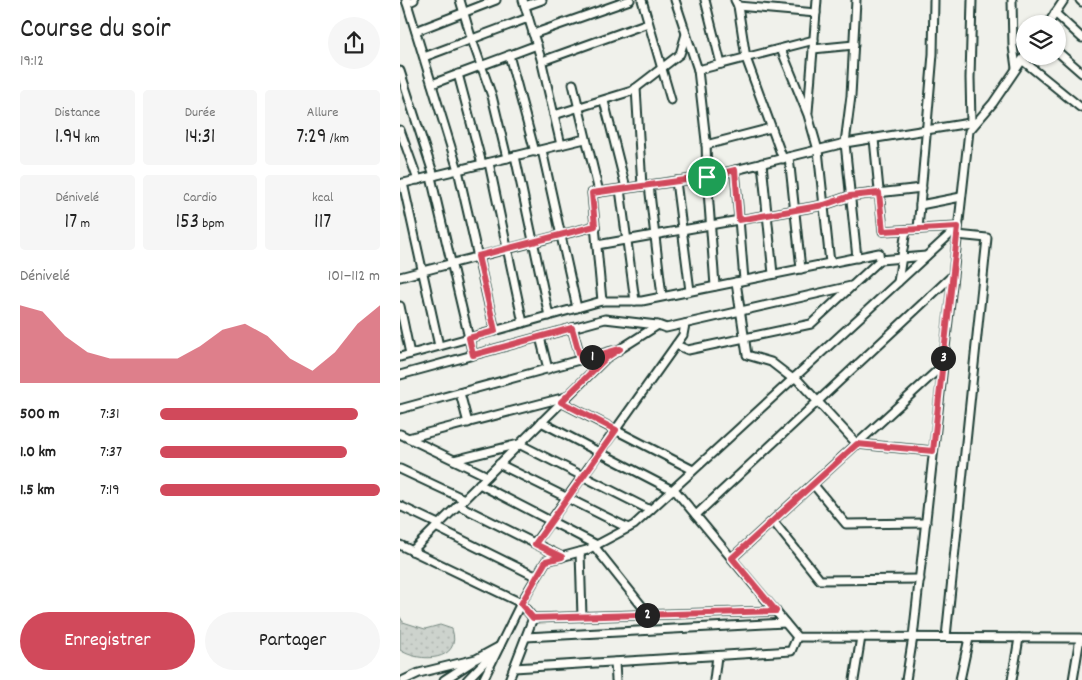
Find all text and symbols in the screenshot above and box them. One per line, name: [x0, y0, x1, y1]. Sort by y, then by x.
text: Course du soir: [20, 11, 171, 51]
map controls: [1016, 15, 1066, 65]
button: layers: [1016, 15, 1066, 65]
button: share: [328, 17, 380, 69]
text: 19:12: [20, 50, 44, 73]
text: Distance: [54, 103, 100, 123]
text: Durée: [185, 103, 215, 123]
text: Allure: [307, 103, 339, 123]
text: 1.94: [55, 123, 81, 153]
text: 14:31: [185, 123, 215, 153]
text: 7:29: [296, 123, 327, 153]
text: km: [81, 129, 100, 149]
text: /km: [327, 129, 349, 149]
pin: [686, 156, 728, 198]
icon: arrive: [693, 163, 721, 191]
text: Dénivelé: [56, 188, 99, 208]
text: Cardio: [183, 188, 217, 208]
text: kcal: [312, 188, 333, 208]
text: 17: [65, 208, 77, 238]
text: 153: [175, 208, 199, 238]
text: 117: [314, 208, 331, 238]
text: m: [77, 214, 90, 234]
text: bpm: [199, 214, 224, 234]
text: Dénivelé: [20, 265, 70, 288]
text: 101–112 m: [328, 265, 380, 288]
pin: 1: [580, 344, 604, 370]
pin: 3: [930, 346, 956, 370]
text: 1: [591, 347, 594, 367]
text: 3: [940, 348, 947, 368]
text: 500 m: [20, 403, 60, 426]
text: 7:31: [100, 403, 119, 426]
text: 1.0 km: [20, 441, 56, 464]
text: 7:37: [100, 441, 122, 464]
text: 1.5 km: [20, 479, 55, 502]
text: 7:19: [100, 479, 120, 502]
pin: 2: [634, 602, 660, 628]
text: 2: [644, 605, 651, 625]
button: Enregistrer: [20, 612, 195, 670]
button: Partager: [205, 612, 380, 670]

